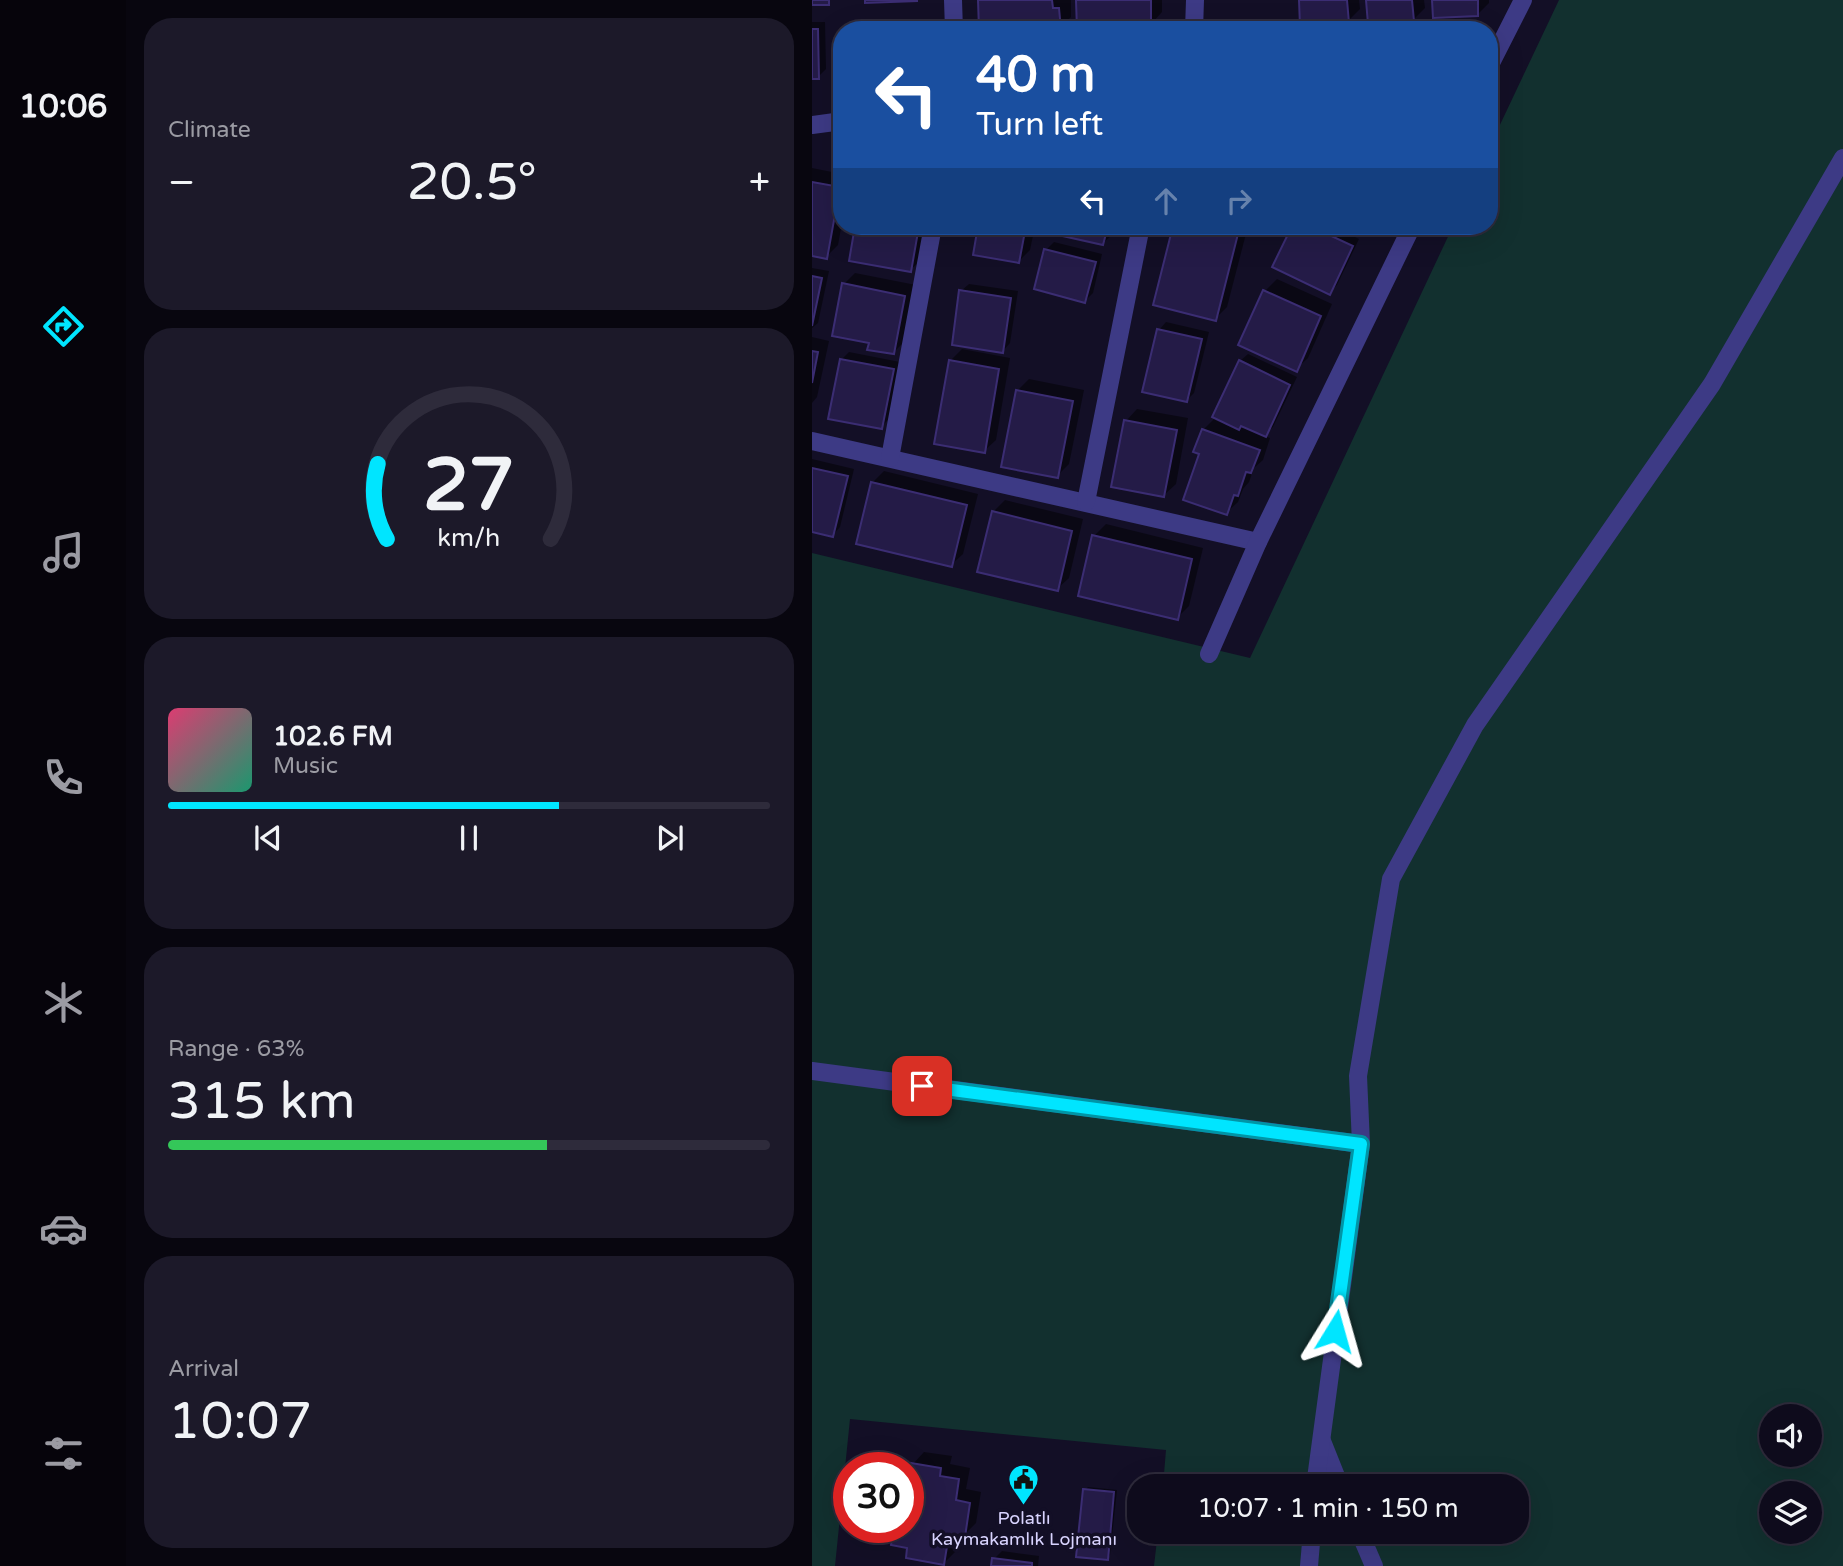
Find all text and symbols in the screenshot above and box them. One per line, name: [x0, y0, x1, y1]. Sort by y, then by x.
text: 40 m: [976, 46, 1095, 105]
icon: left: [861, 49, 952, 140]
text: 10:06: [19, 88, 107, 126]
text: Turn left: [976, 106, 1103, 144]
text: Climate: [168, 116, 251, 144]
text: 20.5°: [407, 151, 537, 214]
text: −: [168, 160, 195, 206]
text: +: [749, 160, 770, 206]
icon: left: [1074, 182, 1112, 220]
icon: ahead: [1147, 182, 1185, 220]
icon: right: [1220, 182, 1258, 220]
icon: directions: [39, 302, 88, 351]
text: 27: [423, 443, 515, 531]
text: km/h: [438, 523, 500, 553]
icon: music: [39, 528, 88, 577]
text: 102.6 FM: [273, 721, 393, 752]
text: Music: [273, 752, 338, 780]
icon: phone: [39, 753, 88, 802]
icon: previous: [249, 819, 287, 857]
icon: pause: [450, 819, 488, 857]
icon: next: [651, 819, 689, 857]
icon: climate: [39, 978, 88, 1027]
text: Range · 63%: [168, 1035, 304, 1063]
pin: [892, 1056, 952, 1116]
icon: arrive: [903, 1067, 941, 1105]
text: 315 km: [168, 1070, 356, 1133]
icon: car: [39, 1204, 88, 1253]
position arrow: [1298, 1294, 1372, 1368]
text: Arrival: [168, 1355, 239, 1383]
text: 10:07: [168, 1390, 312, 1453]
map controls: [1759, 1404, 1822, 1544]
button: sound: [1759, 1404, 1822, 1467]
icon: filters: [39, 1429, 88, 1478]
speed limit sign: 30: [833, 1452, 924, 1543]
public building icon: Polatlı Kaymakamlık Lojmanı: [1007, 1463, 1041, 1507]
button: layers: [1759, 1481, 1822, 1544]
text: 10:07 · 1 min · 150 m: [1197, 1493, 1459, 1524]
place label: Polatlı Kaymakamlık Lojmanı: [931, 1507, 1117, 1550]

